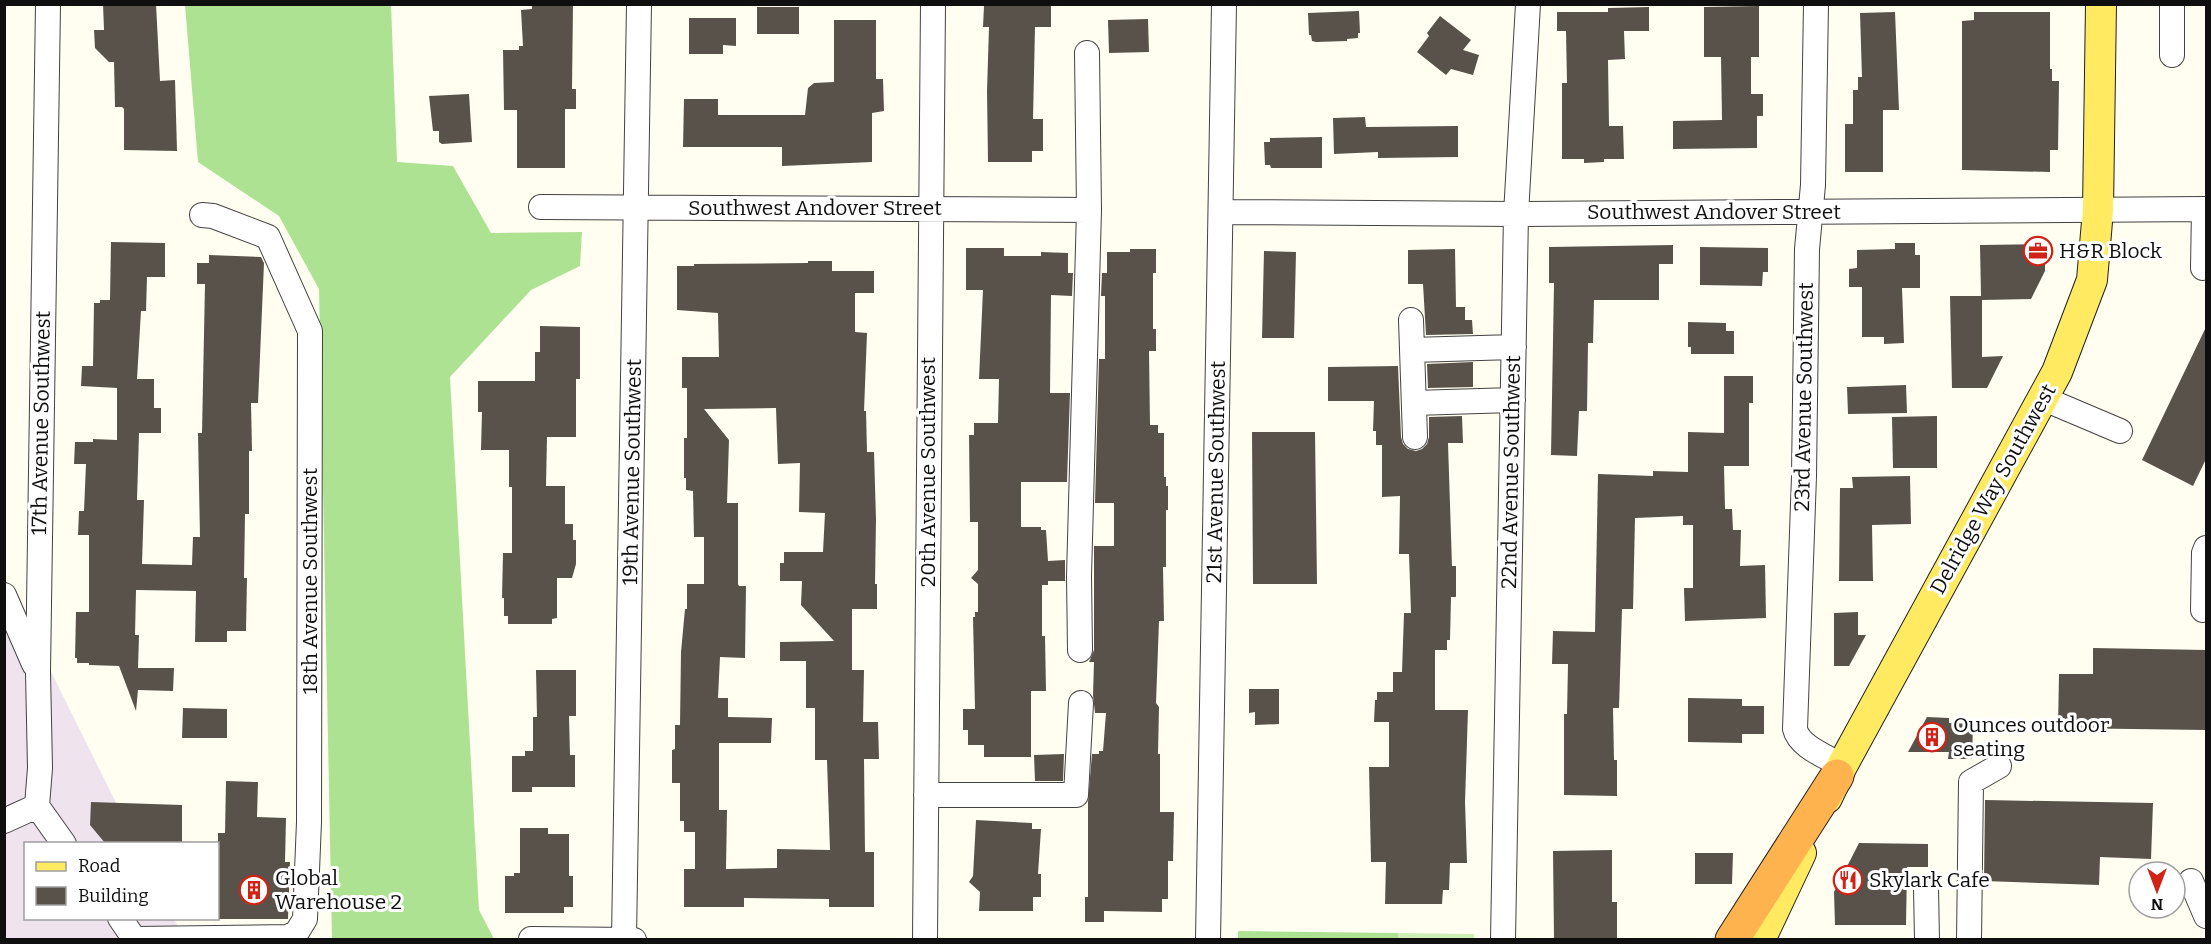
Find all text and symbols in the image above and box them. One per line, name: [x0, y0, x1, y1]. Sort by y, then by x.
street label: Southwest Andover Street: [688, 195, 942, 221]
street label: Southwest Andover Street: [1587, 199, 1841, 225]
office icon: H&R Block: [2022, 235, 2054, 267]
place label: H&R Block: [2059, 238, 2162, 264]
street label: 23rd Avenue Southwest: [1789, 282, 1819, 512]
street label: 17th Avenue Southwest: [26, 310, 56, 535]
street label: 22nd Avenue Southwest: [1496, 355, 1526, 589]
street label: 20th Avenue Southwest: [915, 356, 941, 587]
street label: 19th Avenue Southwest: [617, 358, 647, 585]
street label: 21st Avenue Southwest: [1201, 360, 1231, 584]
street label: Delridge Way Southwest: [1924, 379, 2062, 599]
street label: 18th Avenue Southwest: [297, 467, 323, 694]
place label: Ounces outdoor seating: [1953, 712, 2109, 762]
building icon: Ounces outdoor seating: [1916, 721, 1948, 753]
legend: [24, 842, 219, 920]
text: Road: [78, 855, 121, 877]
north arrow: [2127, 860, 2187, 920]
restaurant icon: Skylark Cafe: [1832, 864, 1864, 896]
place label: Global Warehouse 2: [275, 865, 402, 915]
place label: Skylark Cafe: [1869, 867, 1990, 893]
building icon: Global Warehouse 2: [238, 874, 270, 906]
text: Building: [78, 885, 149, 907]
text: N: [2151, 895, 2163, 914]

